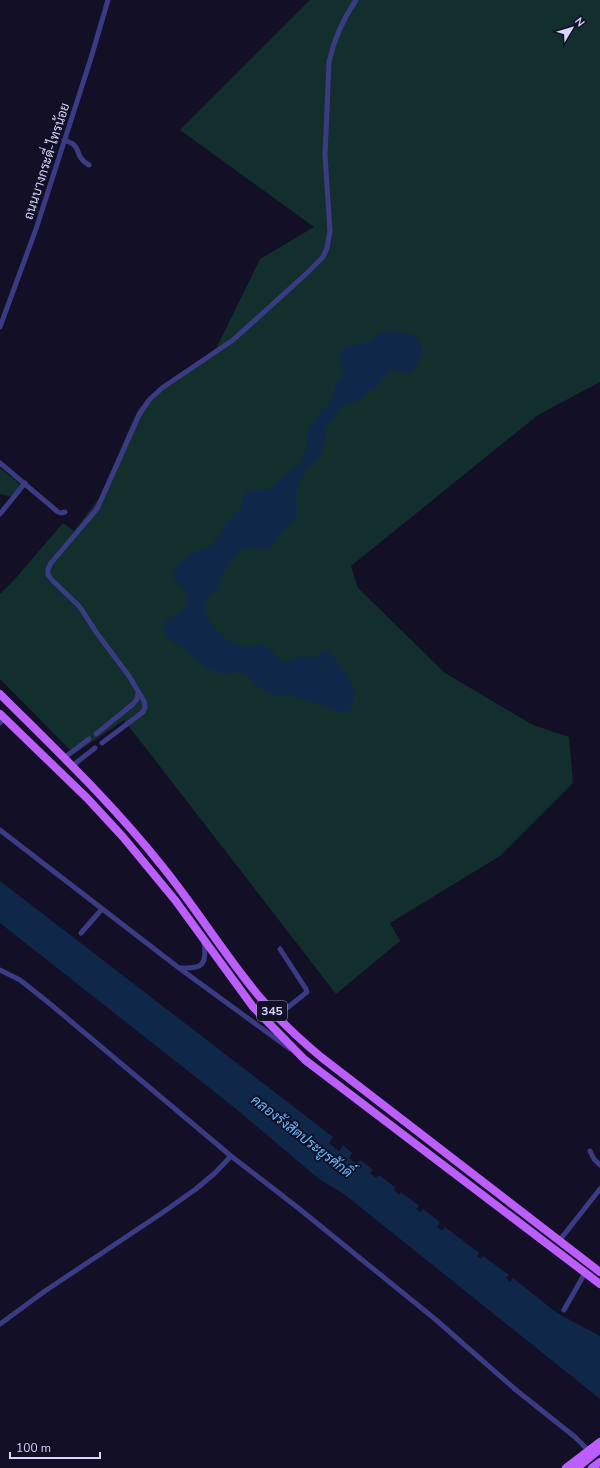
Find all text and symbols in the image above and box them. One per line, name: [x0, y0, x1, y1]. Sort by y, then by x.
north arrow: [552, 8, 592, 48]
text: N: [571, 14, 588, 30]
street label: ถนนบางกระดี่-ไทรน้อย: [16, 99, 74, 222]
road number: 345: [257, 1001, 287, 1021]
water label: คลองรังสิตประยูรศักดิ์: [247, 1088, 361, 1184]
scale bar: [10, 1434, 100, 1460]
text: 100 m: [16, 1440, 51, 1456]

